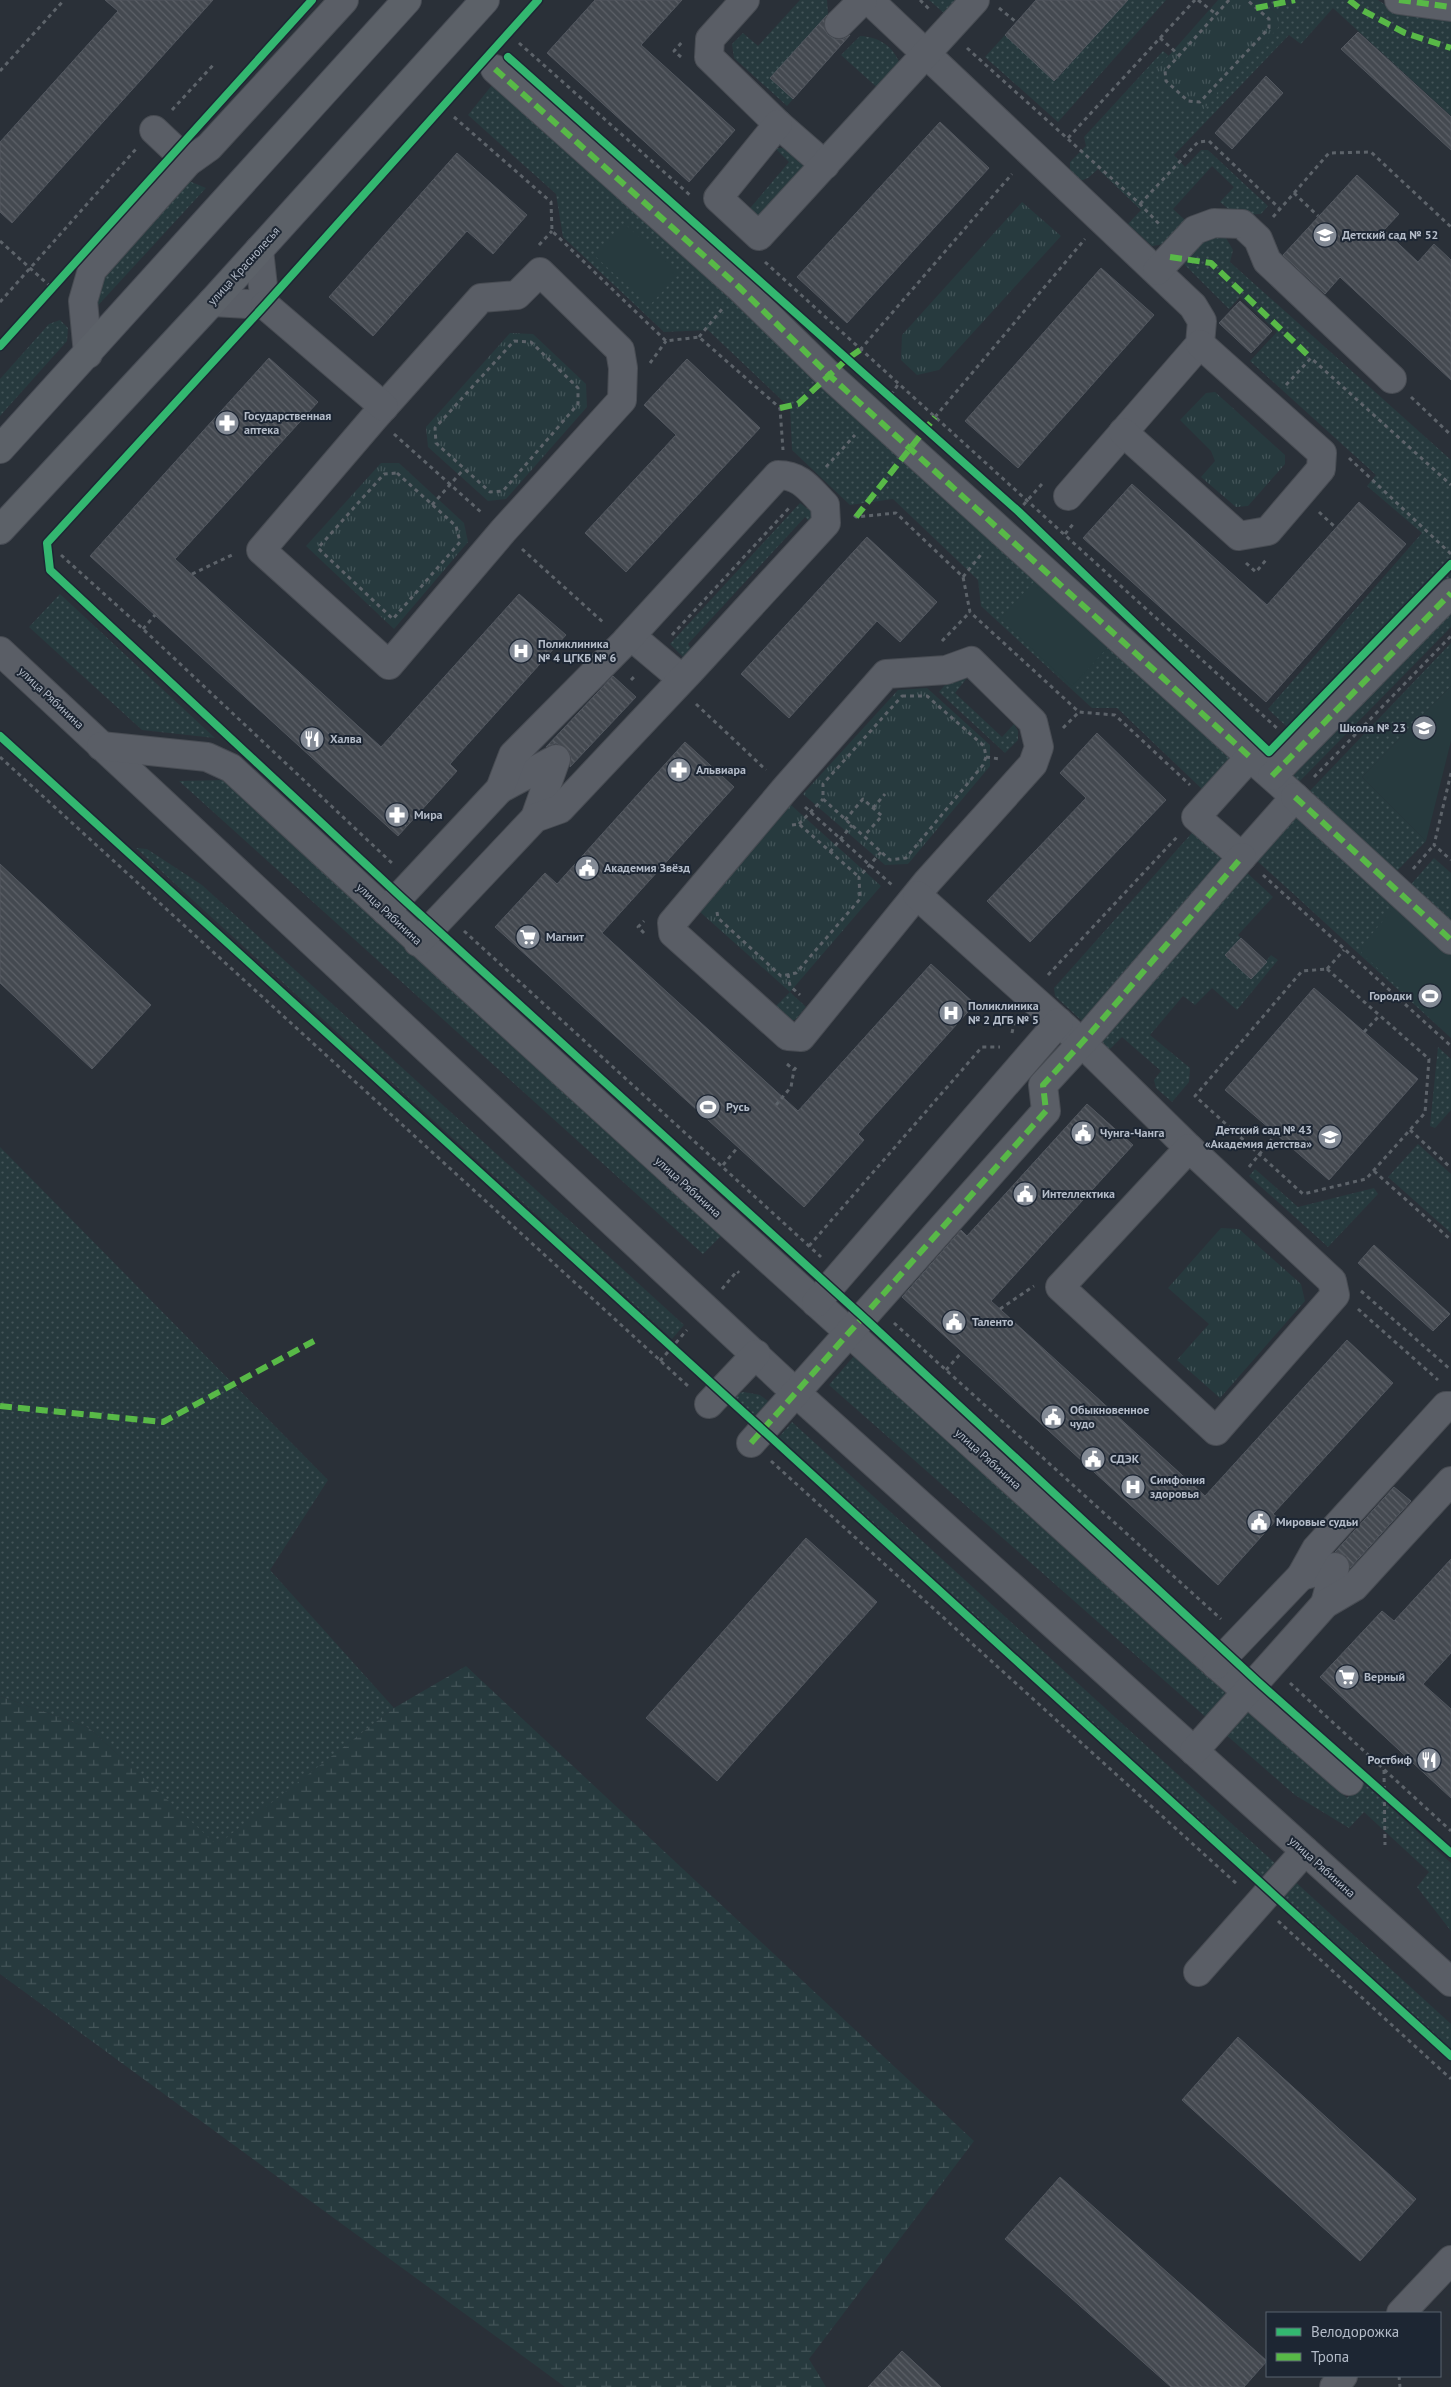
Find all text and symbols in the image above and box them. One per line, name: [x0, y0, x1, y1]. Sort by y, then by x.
school or university icon: Детский сад № 52: [1312, 222, 1338, 248]
street label: улица Краснолесья: [204, 223, 283, 308]
place label: Детский сад № 52: [1342, 227, 1438, 242]
place label: Государственная аптека: [244, 408, 331, 437]
pharmacy icon: Государственная аптека: [214, 410, 240, 436]
place label: Поликлиника № 4 ЦГКБ № 6: [538, 636, 617, 665]
hospital icon: Поликлиника № 4 ЦГКБ № 6: [508, 638, 534, 664]
street label: улица Рябинина: [15, 663, 87, 732]
school or university icon: Школа № 23: [1411, 715, 1437, 741]
place label: Школа № 23: [1339, 720, 1406, 735]
restaurant icon: Халва: [299, 726, 325, 752]
place label: Халва: [330, 731, 362, 746]
pharmacy icon: Альвиара: [666, 757, 692, 783]
place label: Альвиара: [696, 762, 746, 777]
pharmacy icon: Мира: [384, 802, 410, 828]
place label: Мира: [414, 807, 443, 822]
public building icon: Академия Звёзд: [574, 855, 600, 881]
place label: Академия Звёзд: [604, 860, 690, 875]
street label: улица Рябинина: [353, 879, 425, 948]
supermarket icon: Магнит: [515, 924, 541, 950]
place label: Магнит: [546, 929, 584, 944]
sports icon: Городки: [1417, 983, 1443, 1009]
place label: Городки: [1369, 988, 1412, 1003]
place label: Поликлиника № 2 ДГБ № 5: [968, 998, 1039, 1027]
hospital icon: Поликлиника № 2 ДГБ № 5: [938, 1000, 964, 1026]
sports icon: Русь: [695, 1094, 721, 1120]
place label: Русь: [726, 1099, 750, 1114]
public building icon: Чунга-Чанга: [1070, 1120, 1096, 1146]
place label: Детский сад № 43 «Академия детства»: [1205, 1122, 1312, 1151]
school or university icon: Детский сад № 43 «Академия детства»: [1317, 1124, 1343, 1150]
place label: Чунга-Чанга: [1100, 1125, 1164, 1140]
street label: улица Рябинина: [652, 1153, 725, 1220]
public building icon: Интеллектика: [1012, 1181, 1038, 1207]
place label: Интеллектика: [1042, 1186, 1115, 1201]
public building icon: Таленто: [941, 1309, 967, 1335]
place label: Таленто: [972, 1314, 1014, 1329]
place label: Обыкновенное чудо: [1070, 1402, 1149, 1431]
public building icon: Обыкновенное чудо: [1040, 1404, 1066, 1430]
street label: улица Рябинина: [952, 1425, 1025, 1492]
public building icon: СДЭК: [1080, 1446, 1106, 1472]
place label: СДЭК: [1110, 1451, 1140, 1466]
place label: Симфония здоровья: [1150, 1472, 1205, 1501]
hospital icon: Симфония здоровья: [1120, 1474, 1146, 1500]
public building icon: Мировые судьи: [1246, 1509, 1272, 1535]
place label: Мировые судьи: [1276, 1514, 1358, 1529]
supermarket icon: Верный: [1334, 1664, 1360, 1690]
place label: Верный: [1364, 1669, 1405, 1684]
restaurant icon: Ростбиф: [1416, 1747, 1442, 1773]
place label: Ростбиф: [1368, 1752, 1413, 1767]
street label: улица Рябинина: [1286, 1833, 1359, 1900]
legend: [1266, 2312, 1441, 2377]
text: Велодорожка: [1311, 2322, 1399, 2341]
text: Тропа: [1311, 2347, 1349, 2366]

